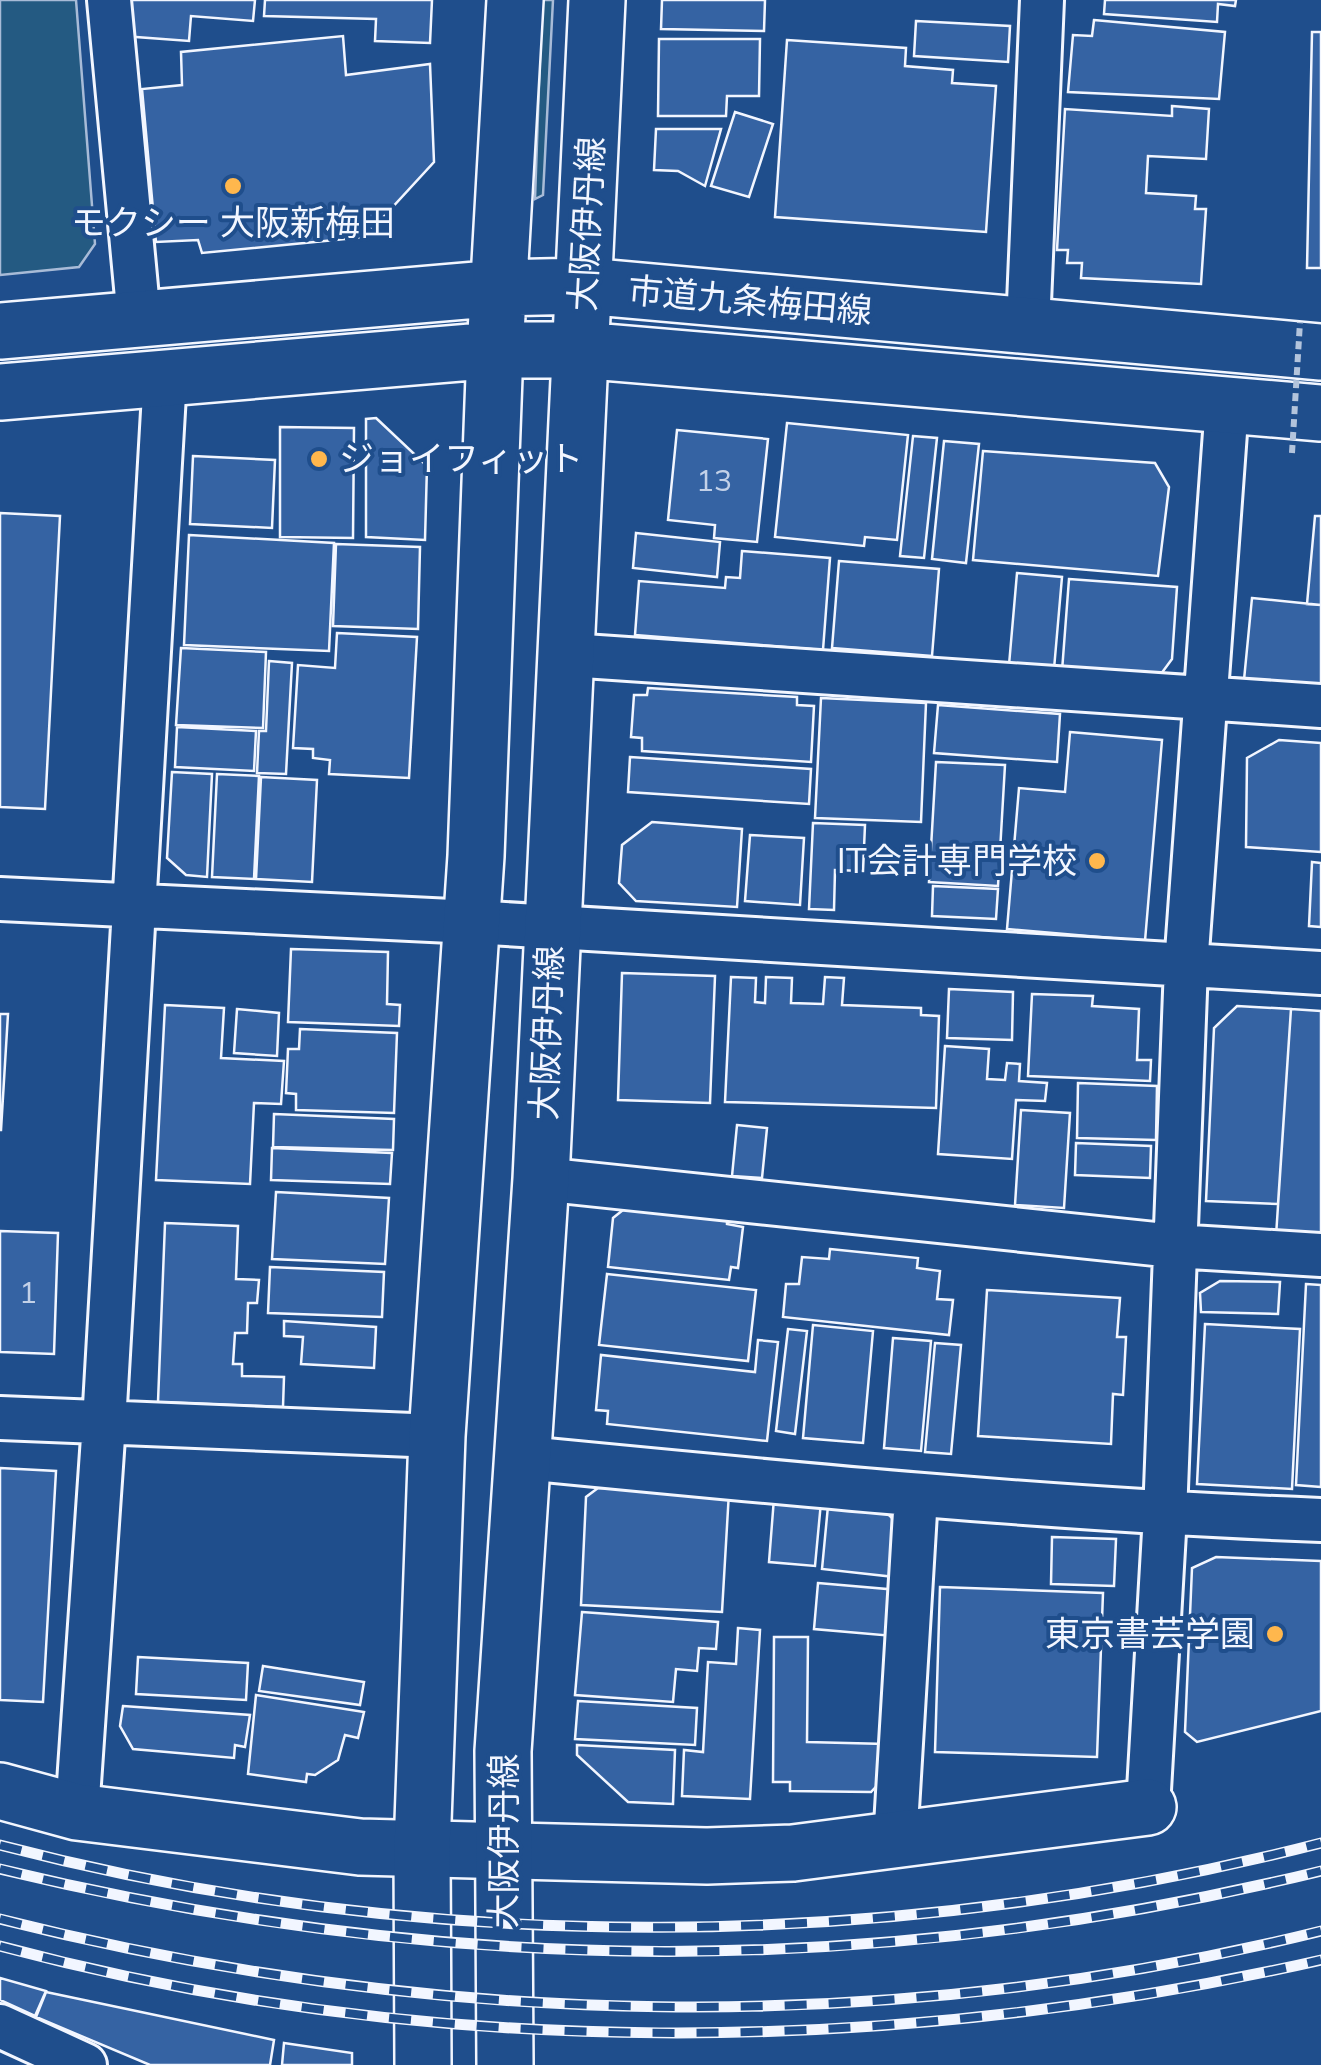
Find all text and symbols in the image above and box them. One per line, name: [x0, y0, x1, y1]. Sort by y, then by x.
street label: 大阪伊丹線: [559, 135, 613, 312]
marker: モクシー 大阪新梅田: [222, 175, 244, 197]
place label: モクシー 大阪新梅田: [71, 200, 395, 244]
street label: 市道九条梅田線: [626, 267, 874, 333]
place label: ジョイフィット: [339, 436, 583, 480]
marker: ジョイフィット: [308, 448, 330, 470]
house number: 13: [696, 461, 732, 499]
place label: IT会計専門学校: [837, 838, 1077, 882]
marker: IT会計専門学校: [1086, 850, 1108, 872]
street label: 大阪伊丹線: [521, 945, 571, 1121]
house number: 1: [19, 1273, 37, 1311]
place label: 東京書芸学園: [1045, 1611, 1255, 1655]
marker: 東京書芸学園: [1264, 1623, 1286, 1645]
street label: 大阪伊丹線: [481, 1753, 525, 1929]

